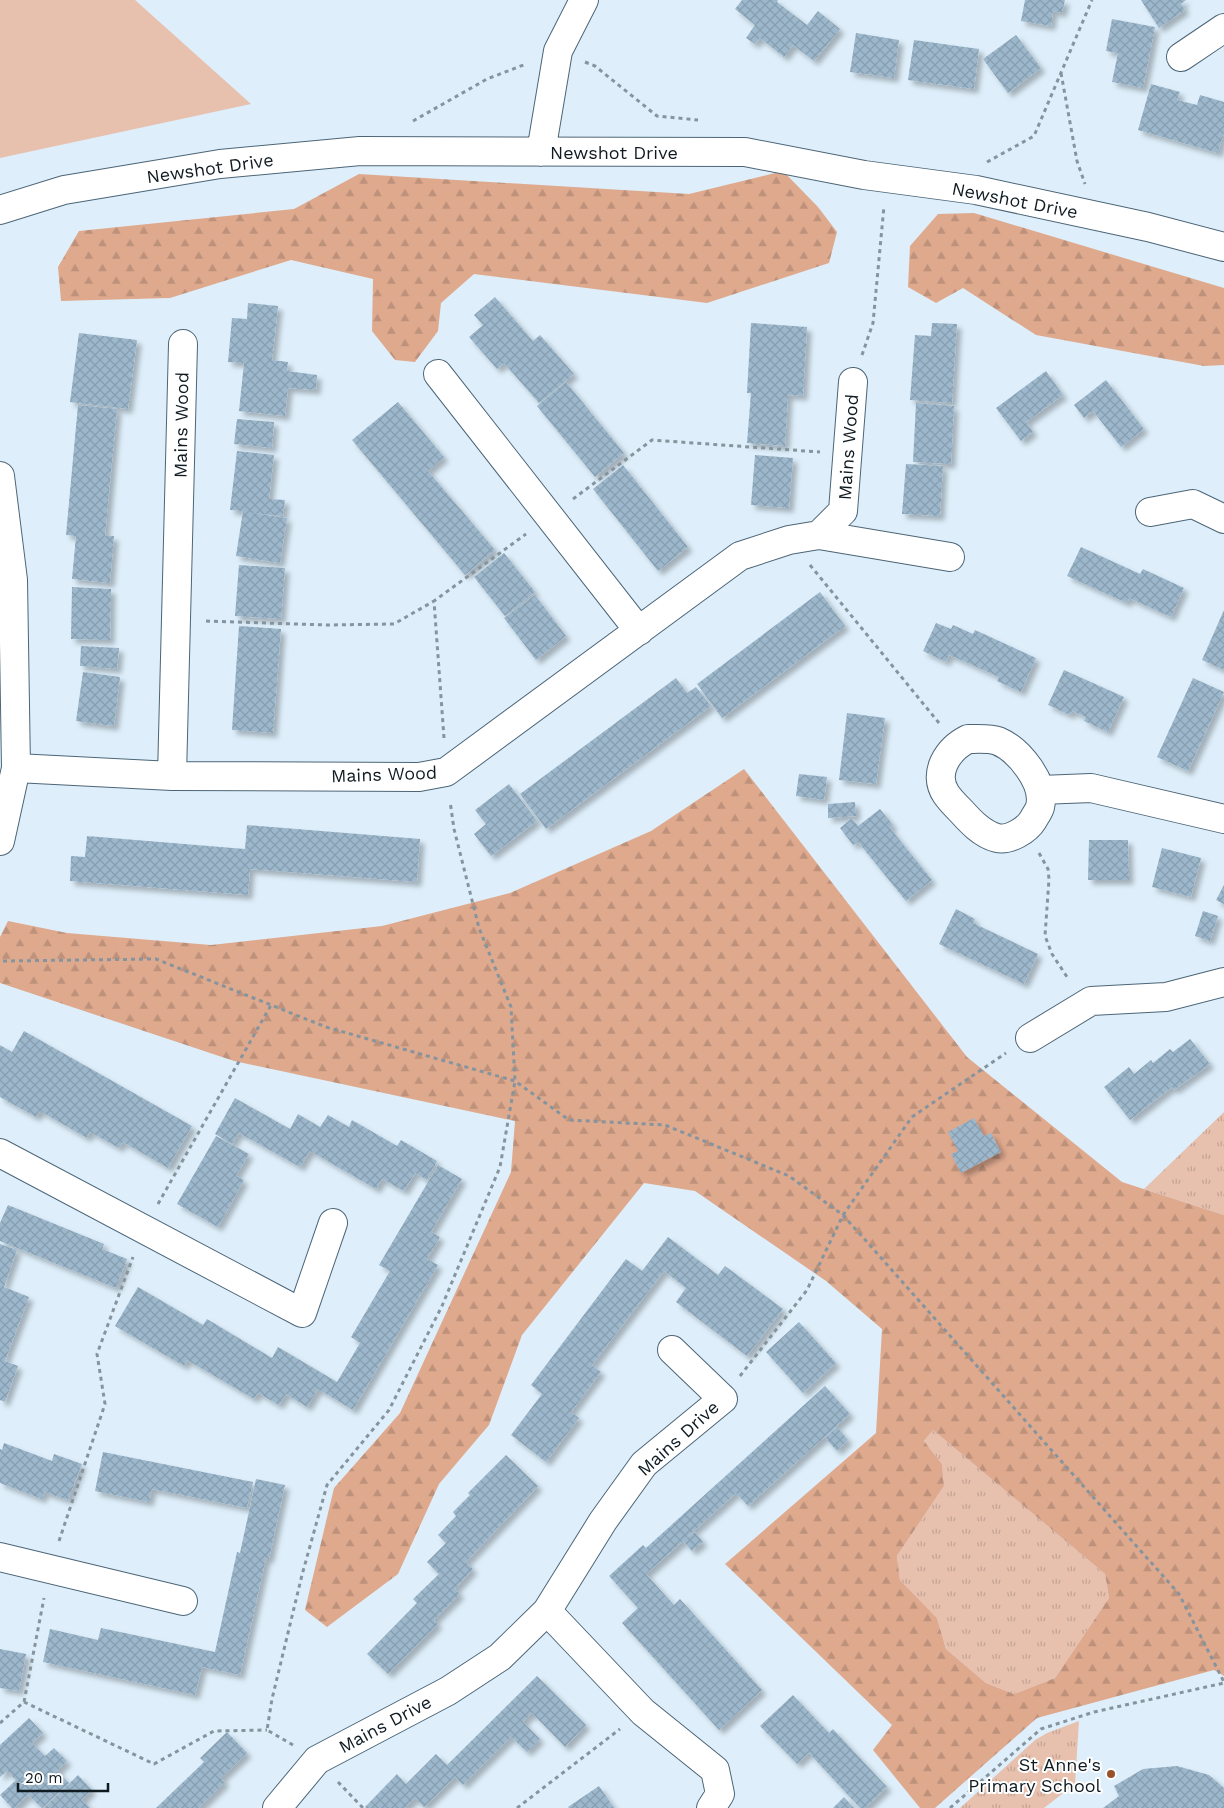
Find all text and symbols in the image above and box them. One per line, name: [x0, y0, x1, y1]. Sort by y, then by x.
street label: Newshot Drive: [550, 142, 678, 163]
street label: Newshot Drive: [145, 149, 275, 187]
street label: Newshot Drive: [950, 177, 1080, 223]
street label: Mains Wood: [170, 372, 192, 478]
street label: Mains Wood: [834, 393, 862, 501]
street label: Mains Wood: [331, 762, 437, 786]
street label: Mains Drive: [633, 1396, 723, 1480]
street label: Mains Drive: [335, 1691, 435, 1757]
place label: St Anne's Primary School: [968, 1754, 1101, 1796]
scale bar: [18, 1760, 108, 1792]
marker: St Anne's Primary School: [1105, 1768, 1117, 1780]
text: 20 m: [25, 1769, 63, 1787]

